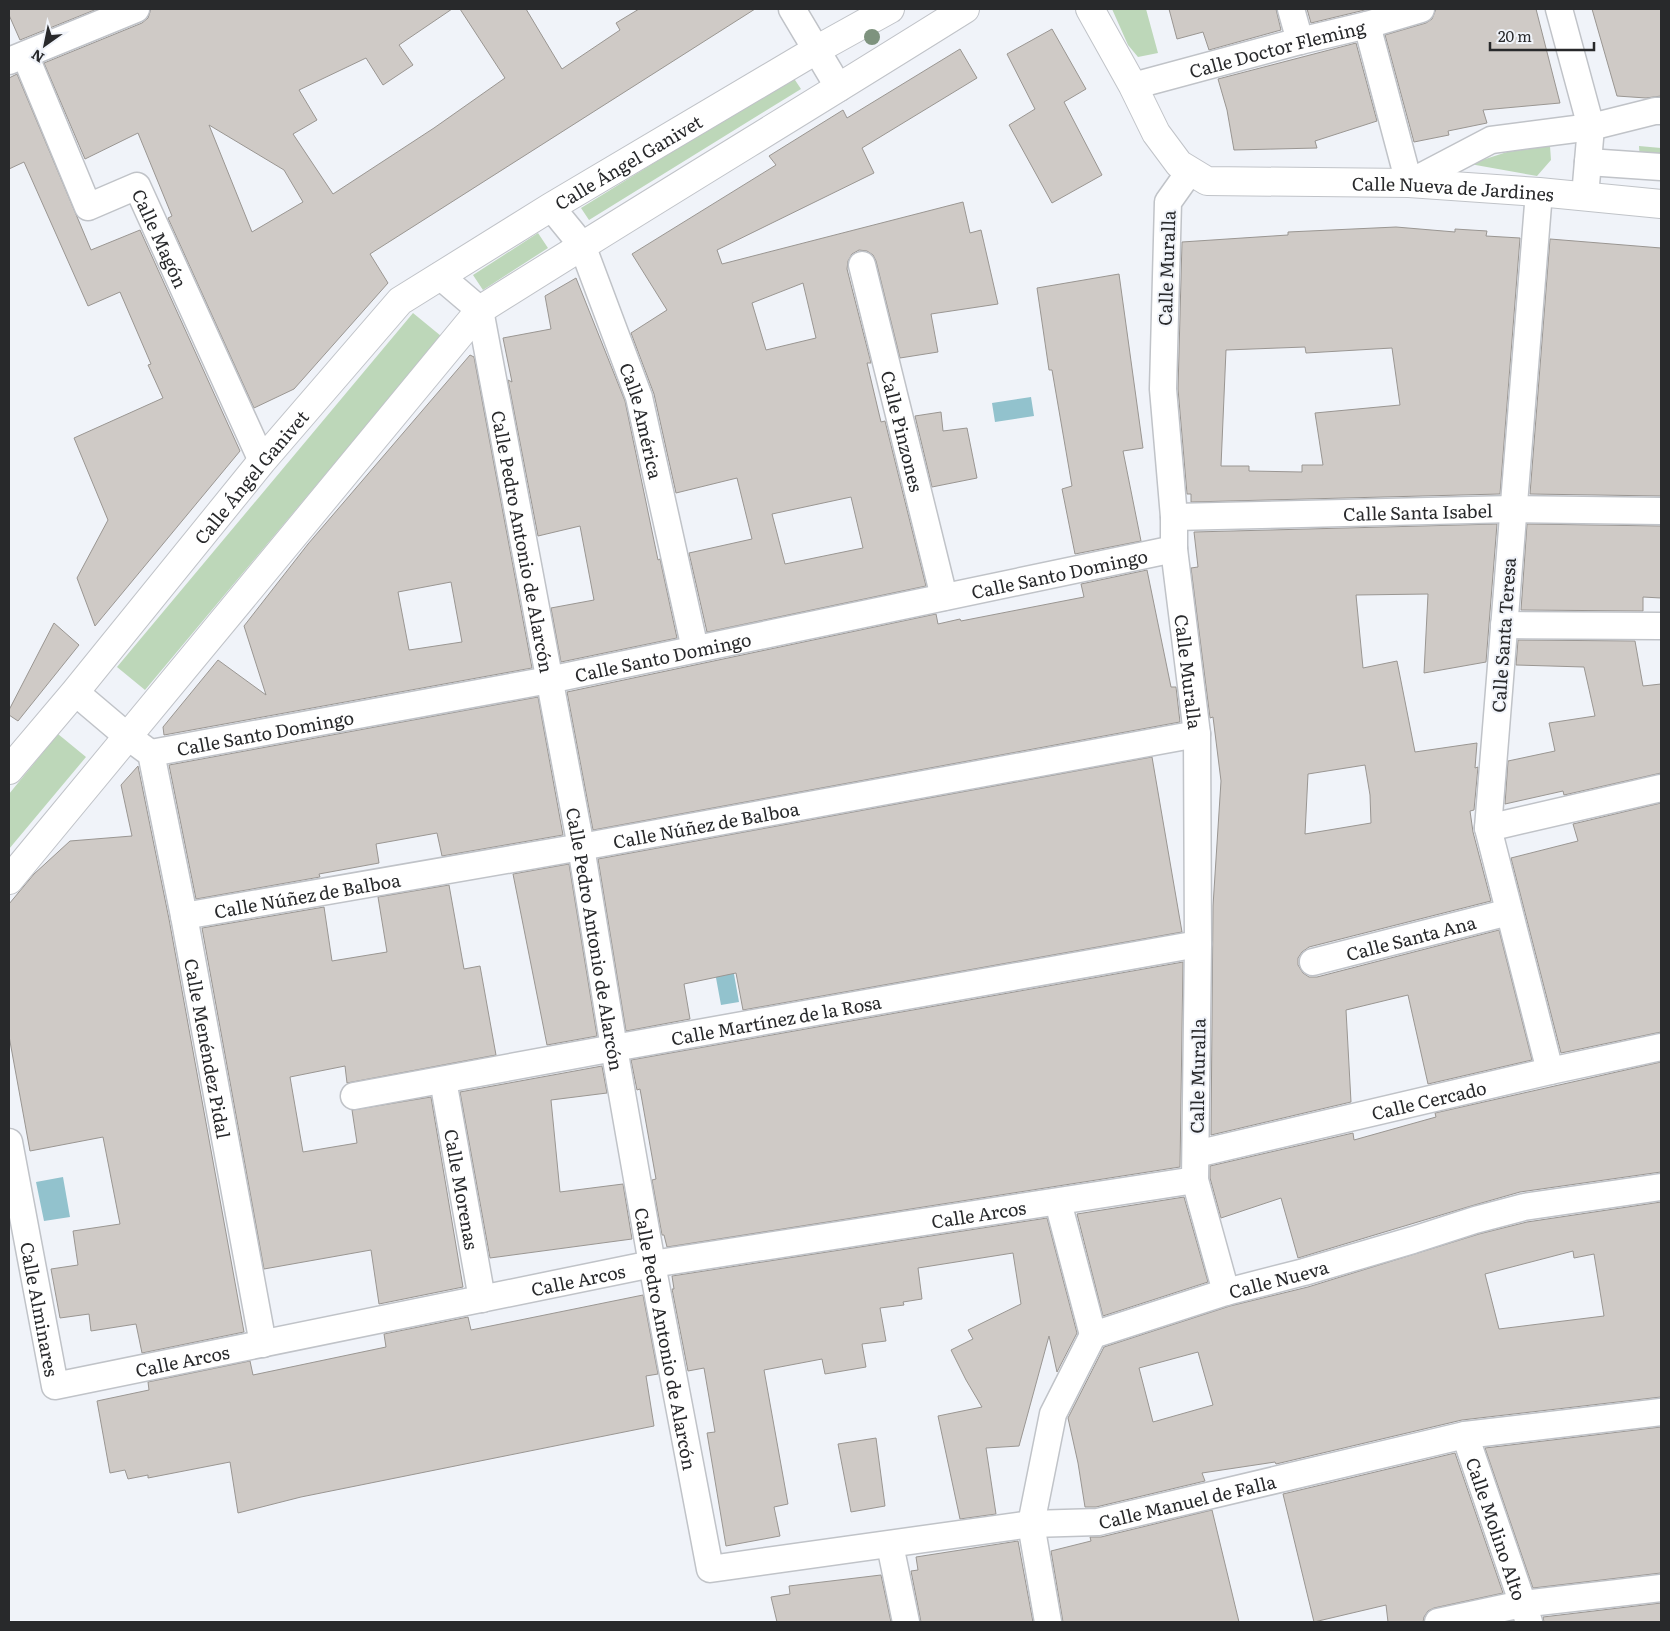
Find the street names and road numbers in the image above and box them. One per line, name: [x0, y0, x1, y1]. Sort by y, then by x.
street label: Calle Doctor Fleming: [1186, 12, 1369, 84]
street label: Calle Ángel Ganivet: [549, 107, 707, 216]
street label: Calle Nueva de Jardines: [1352, 169, 1555, 207]
street label: Calle Magón: [126, 184, 195, 292]
street label: Calle Muralla: [1150, 210, 1182, 326]
street label: Calle América: [614, 358, 670, 482]
street label: Calle Pinzones: [875, 368, 931, 494]
street label: Calle Ángel Ganivet: [187, 403, 315, 550]
street label: Calle Pedro Antonio de Alarcón: [486, 408, 561, 675]
street label: Calle Santa Isabel: [1343, 496, 1493, 527]
street label: Calle Santo Domingo: [969, 541, 1150, 605]
street label: Calle Santa Teresa: [1484, 556, 1522, 713]
street label: Calle Muralla: [1169, 613, 1210, 731]
street label: Calle Santo Domingo: [572, 624, 754, 688]
street label: Calle Santo Domingo: [174, 703, 356, 762]
street label: Calle Núñez de Balboa: [611, 794, 802, 854]
street label: Calle Pedro Antonio de Alarcón: [560, 805, 631, 1073]
street label: Calle Núñez de Balboa: [212, 865, 403, 924]
street label: Calle Santa Ana: [1343, 907, 1479, 967]
street label: Calle Menéndez Pidal: [179, 956, 238, 1141]
street label: Calle Martínez de la Rosa: [669, 987, 884, 1051]
street label: Calle Muralla: [1182, 1018, 1212, 1134]
street label: Calle Cercado: [1369, 1073, 1489, 1126]
street label: Calle Morenas: [438, 1127, 486, 1252]
street label: Calle Arcos: [929, 1193, 1028, 1234]
street label: Calle Pedro Antonio de Alarcón: [629, 1205, 704, 1472]
street label: Calle Alminares: [15, 1239, 66, 1379]
street label: Calle Nueva: [1226, 1252, 1332, 1304]
street label: Calle Arcos: [528, 1256, 627, 1302]
street label: Calle Arcos: [133, 1337, 232, 1383]
street label: Calle Molino Alto: [1460, 1453, 1534, 1604]
street label: Calle Manuel de Falla: [1096, 1467, 1279, 1535]

